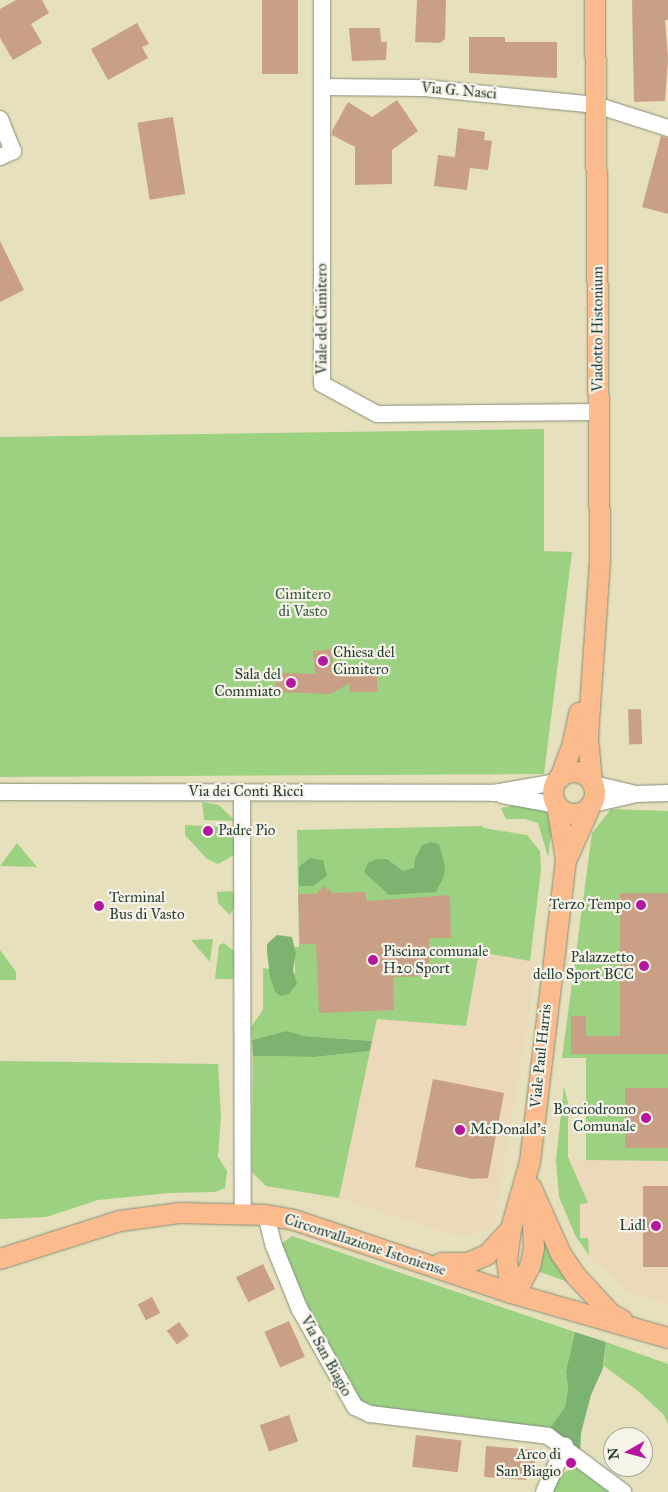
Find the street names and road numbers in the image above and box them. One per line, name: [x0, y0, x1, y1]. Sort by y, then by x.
street label: Via G. Nasci: [420, 79, 498, 103]
street label: Viale del Cimitero: [313, 263, 331, 375]
street label: Viadotto Histonium: [589, 266, 607, 392]
street label: Via dei Conti Ricci: [188, 783, 304, 801]
street label: Viale Paul Harris: [527, 1003, 555, 1109]
street label: Circonvallazione Istoniense: [282, 1210, 448, 1280]
street label: Via San Biagio: [296, 1313, 356, 1399]

